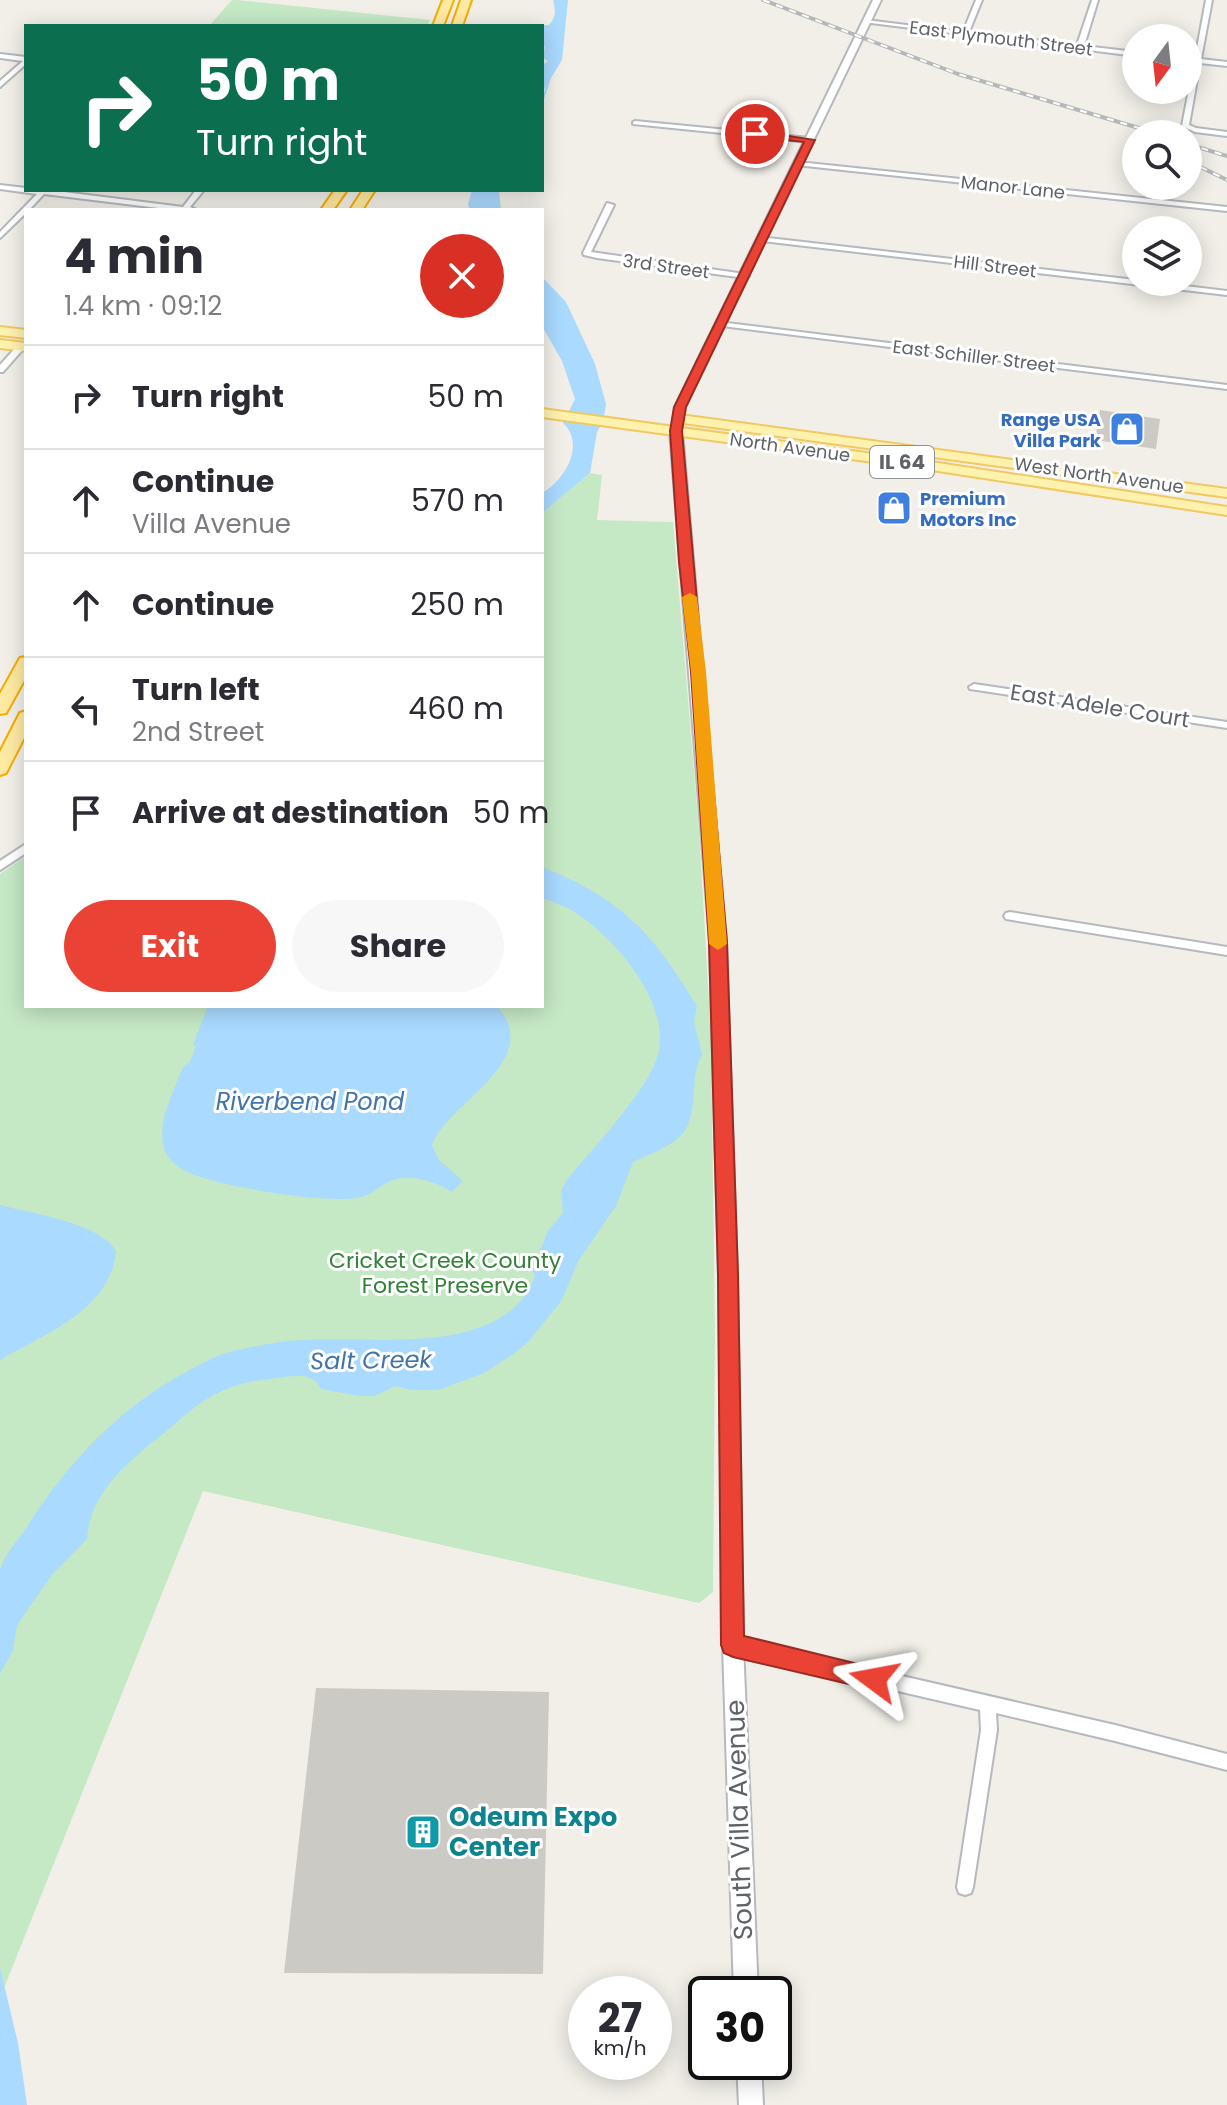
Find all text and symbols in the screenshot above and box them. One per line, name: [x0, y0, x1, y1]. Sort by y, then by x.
street label: East Plymouth Street: [908, 14, 1094, 62]
north arrow: [1122, 24, 1202, 104]
map controls: [1122, 24, 1202, 296]
text: 50 m: [196, 41, 340, 120]
icon: right: [64, 56, 168, 160]
pin: [721, 100, 789, 168]
icon: arrive: [733, 112, 777, 156]
text: Turn right: [196, 117, 367, 168]
button: search: [1122, 120, 1202, 200]
street label: Manor Lane: [960, 169, 1066, 205]
button: layers: [1122, 216, 1202, 296]
text: 4 min: [64, 223, 204, 290]
button: close: [420, 234, 504, 318]
street label: 3rd Street: [621, 248, 711, 284]
street label: Hill Street: [952, 249, 1038, 283]
text: 1.4 km · 09:12: [64, 288, 222, 324]
street label: East Schiller Street: [891, 334, 1057, 378]
icon: right: [64, 375, 108, 419]
text: Turn right: [132, 375, 284, 418]
text: 50 m: [427, 375, 504, 418]
place label: Range USA Villa Park: [1001, 407, 1102, 453]
shop icon: Range USA Villa Park: [1108, 410, 1146, 448]
street label: North Avenue: [728, 426, 852, 468]
road number: IL 64: [870, 446, 934, 478]
street label: West North Avenue: [1013, 451, 1185, 499]
text: Continue: [132, 460, 274, 503]
icon: ahead: [64, 479, 108, 523]
text: 570 m: [411, 479, 504, 522]
place label: Premium Motors Inc: [920, 486, 1017, 532]
shop icon: Premium Motors Inc: [875, 489, 913, 527]
text: Villa Avenue: [132, 506, 291, 542]
icon: ahead: [64, 583, 108, 627]
text: Continue: [132, 583, 274, 626]
text: 250 m: [410, 583, 504, 626]
text: Turn left: [132, 668, 260, 711]
street label: East Adele Court: [1008, 677, 1192, 735]
icon: left: [64, 687, 108, 731]
text: 460 m: [408, 687, 504, 730]
text: 2nd Street: [132, 714, 264, 750]
icon: arrive: [64, 791, 108, 835]
text: Arrive at destination: [132, 791, 449, 834]
text: 50 m: [473, 791, 549, 834]
button: Exit: [64, 900, 276, 992]
button: Share: [292, 900, 504, 992]
water label: Riverbend Pond: [216, 1085, 405, 1118]
park label: Cricket Creek County Forest Preserve: [329, 1245, 562, 1301]
water label: Salt Creek: [310, 1342, 434, 1378]
position arrow: [832, 1637, 916, 1721]
street label: South Villa Avenue: [717, 1699, 761, 1941]
place label: Odeum Expo Center: [449, 1799, 617, 1865]
building icon: Odeum Expo Center: [404, 1813, 442, 1851]
speed limit sign: 30: [688, 1976, 792, 2080]
text: 27: [598, 1990, 642, 2046]
text: km/h: [593, 2034, 647, 2062]

